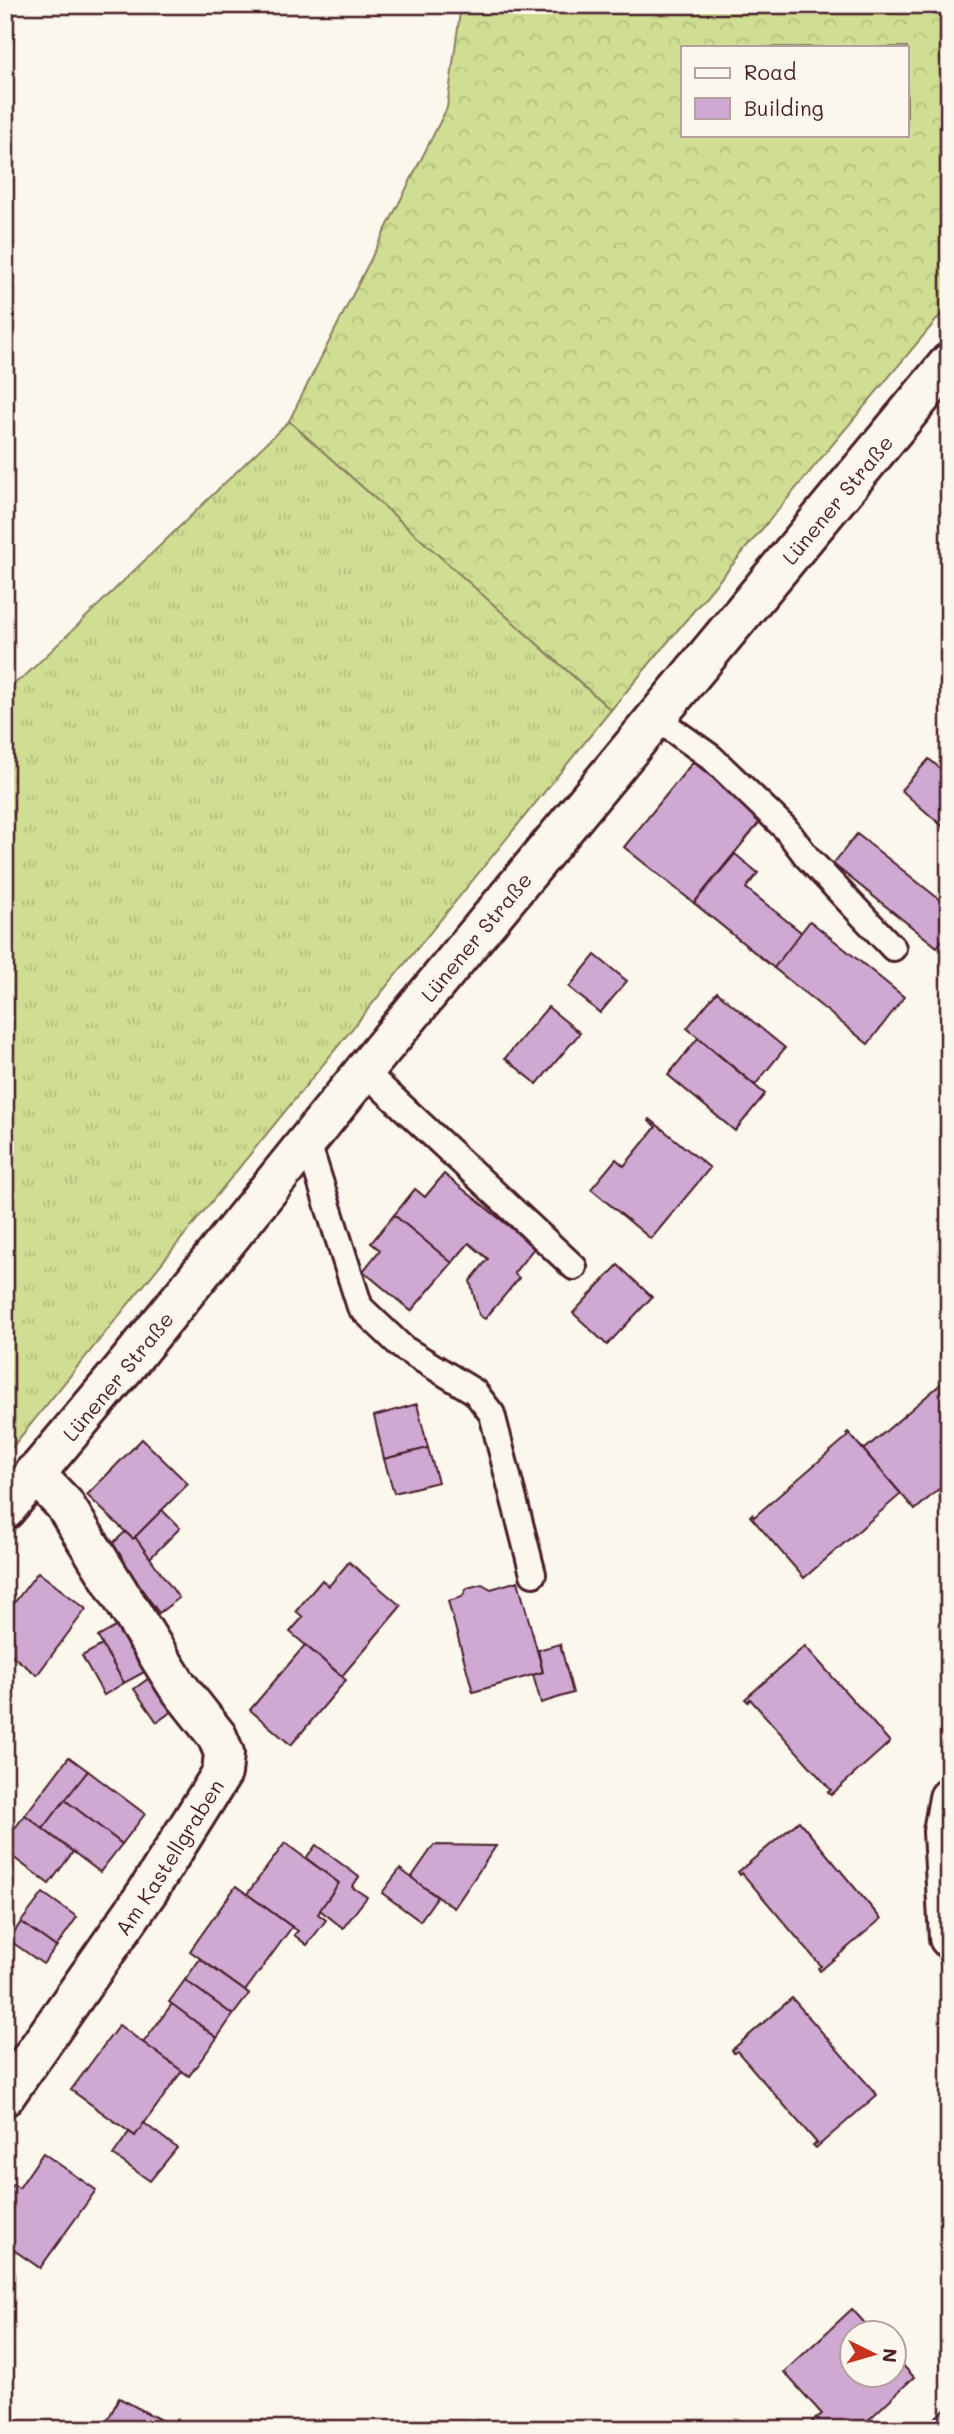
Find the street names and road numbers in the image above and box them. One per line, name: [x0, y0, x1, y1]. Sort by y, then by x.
street label: Lünener Straße: [775, 429, 898, 569]
street label: Lünener Straße: [414, 866, 537, 1007]
street label: Lünener Straße: [56, 1305, 178, 1446]
street label: Am Kastellgraben: [108, 1773, 229, 1940]

